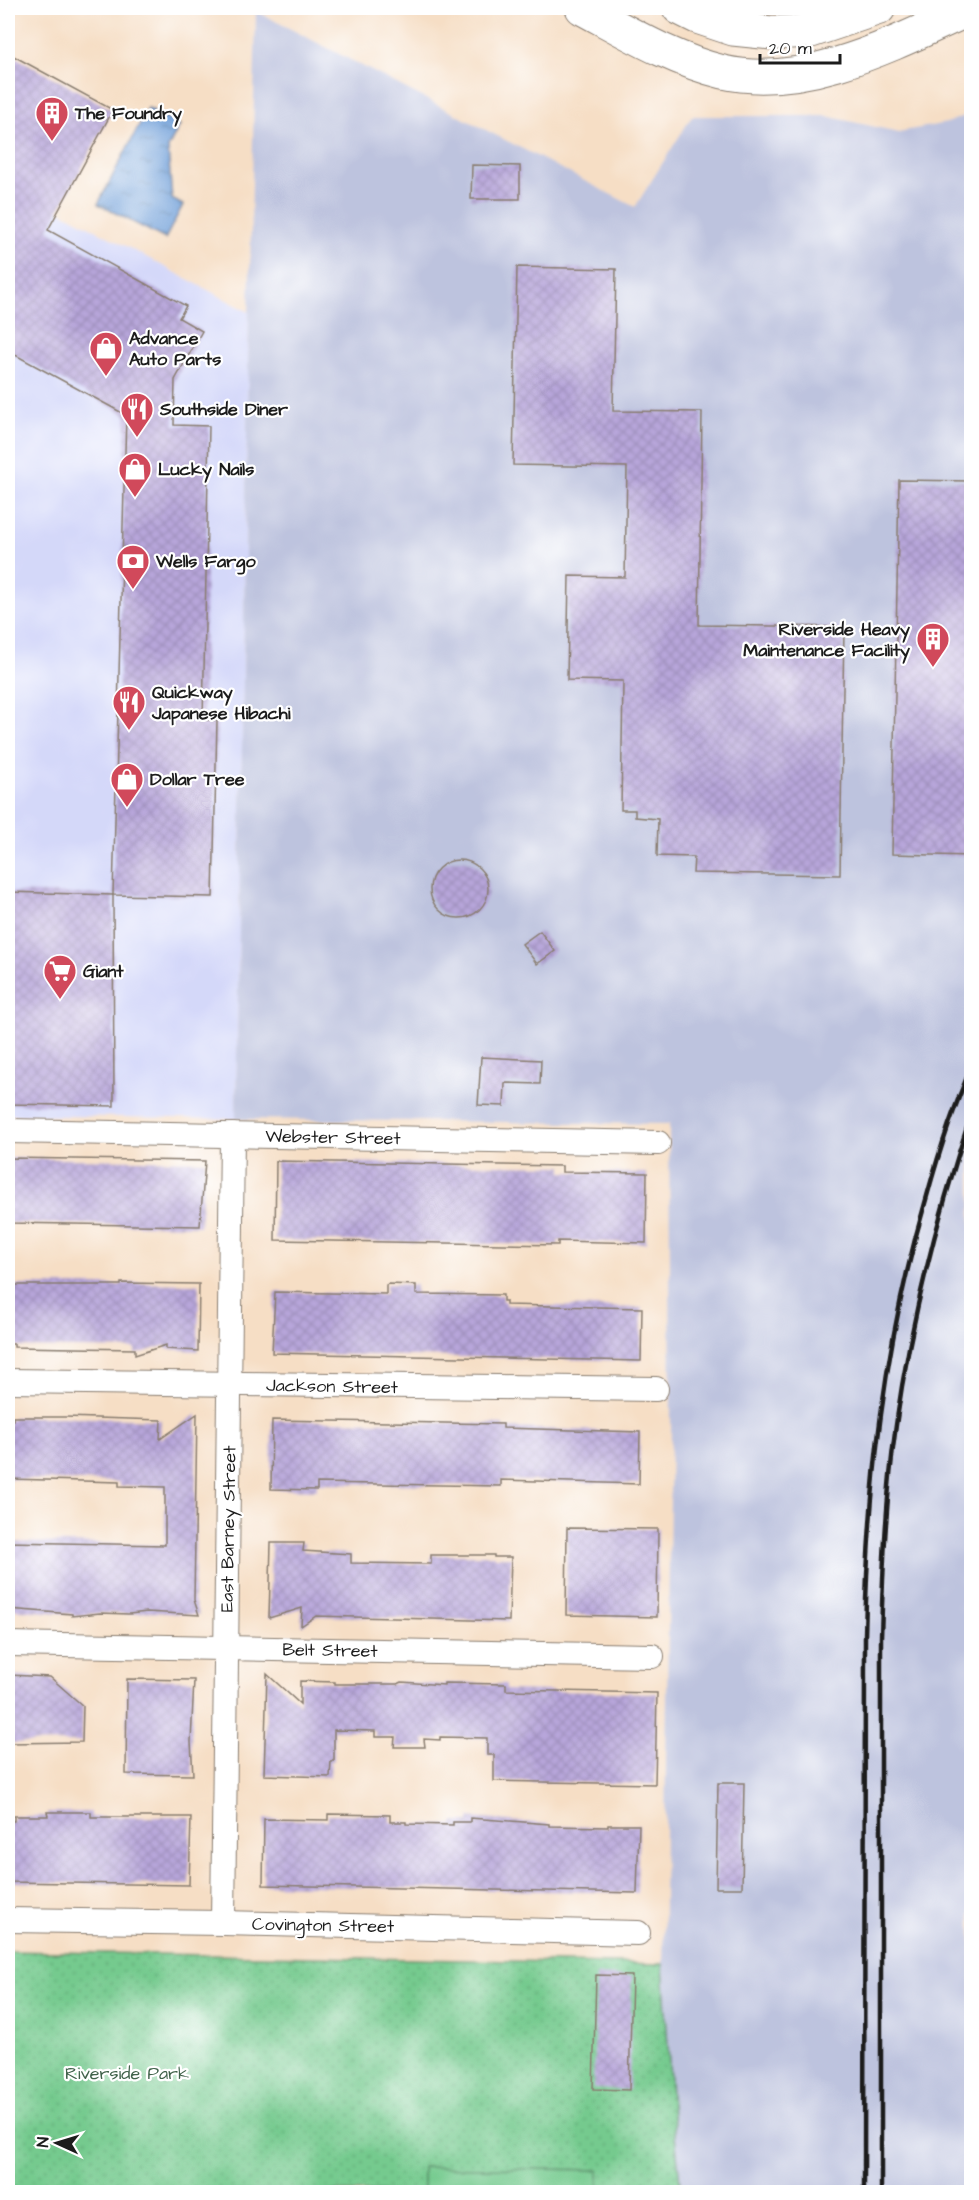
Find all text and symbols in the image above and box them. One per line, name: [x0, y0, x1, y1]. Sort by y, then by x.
scale bar: [760, 27, 840, 65]
text: 20 m: [769, 36, 812, 61]
building icon: The Foundry: [34, 95, 70, 142]
place label: The Foundry: [74, 101, 182, 127]
place label: Advance Auto Parts: [129, 326, 221, 372]
shop icon: Advance Auto Parts: [88, 330, 124, 377]
restaurant icon: Southside Diner: [119, 391, 155, 438]
place label: Southside Diner: [159, 397, 288, 422]
shop icon: Lucky Nails: [117, 451, 153, 498]
place label: Lucky Nails: [158, 457, 254, 483]
bank icon: Wells Fargo: [115, 543, 151, 590]
place label: Wells Fargo: [155, 549, 256, 575]
place label: Riverside Heavy Maintenance Facility: [743, 617, 910, 664]
building icon: Riverside Heavy Maintenance Facility: [915, 621, 951, 668]
place label: Quickway Japanese Hibachi: [151, 680, 291, 726]
restaurant icon: Quickway Japanese Hibachi: [111, 684, 147, 731]
shop icon: Dollar Tree: [109, 761, 145, 808]
place label: Dollar Tree: [150, 767, 245, 792]
supermarket icon: Giant: [42, 953, 78, 1000]
place label: Giant: [83, 959, 124, 984]
street label: Webster Street: [265, 1124, 402, 1151]
street label: Jackson Street: [266, 1373, 399, 1400]
street label: East Barney Street: [215, 1445, 243, 1613]
street label: Belt Street: [282, 1637, 379, 1664]
street label: Covington Street: [252, 1912, 395, 1940]
park label: Riverside Park: [65, 2061, 189, 2086]
north arrow: [27, 2113, 87, 2173]
text: N: [32, 2136, 54, 2148]

